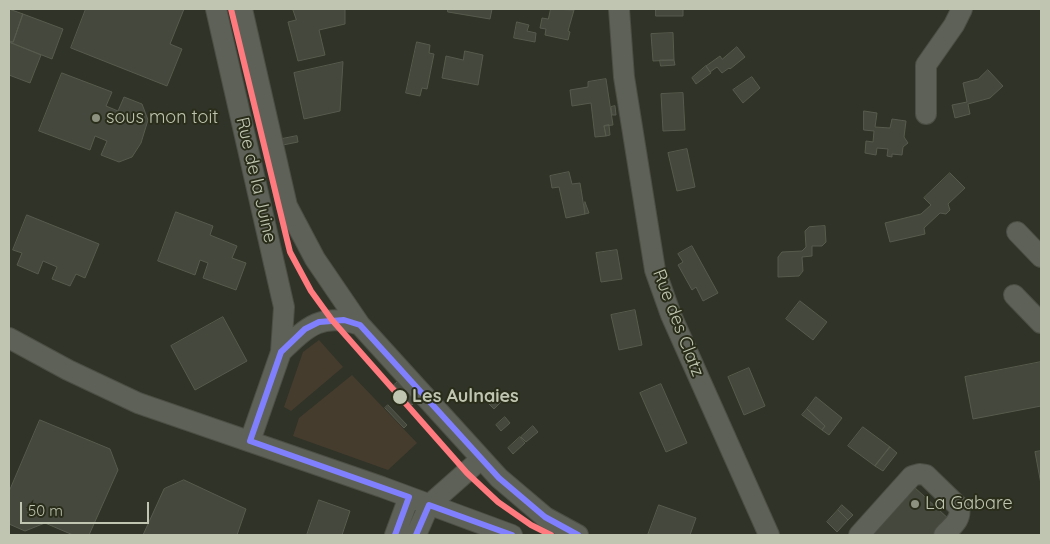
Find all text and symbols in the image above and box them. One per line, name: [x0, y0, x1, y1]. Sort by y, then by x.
place label: sous mon toit: [106, 107, 218, 129]
marker: sous mon toit: [90, 112, 102, 124]
street label: Rue de la Juine: [231, 115, 281, 245]
street label: Rue des Clatz: [648, 266, 708, 380]
place label: Les Aulnaies: [412, 386, 519, 408]
marker: Les Aulnaies: [391, 388, 409, 406]
scale bar: [22, 492, 151, 524]
place label: La Gabare: [925, 493, 1013, 515]
marker: La Gabare: [909, 498, 921, 510]
text: 50 m: [28, 501, 63, 520]

